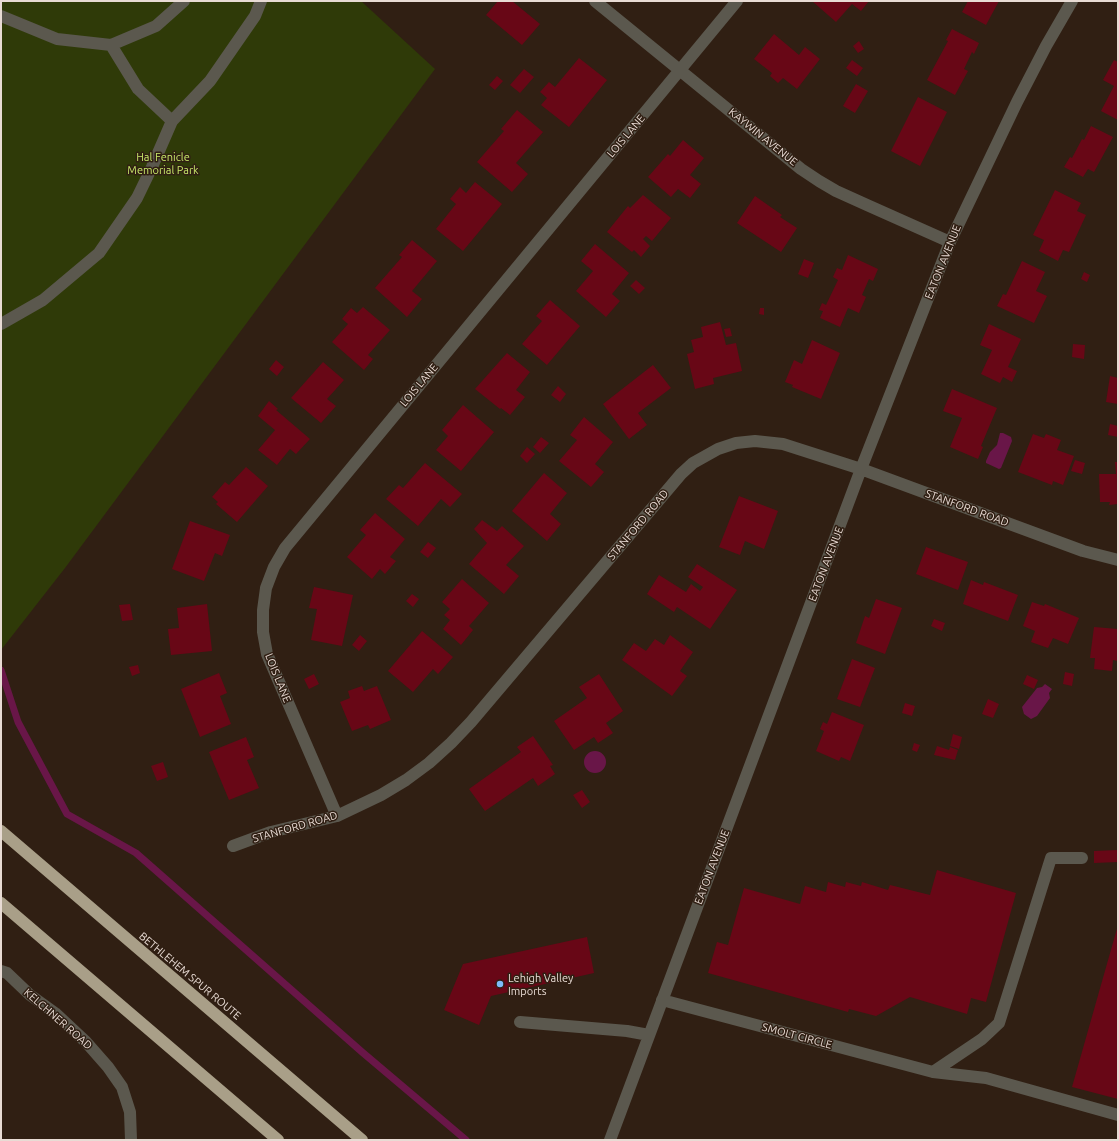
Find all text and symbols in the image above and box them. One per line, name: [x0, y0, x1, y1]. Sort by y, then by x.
street label: KAYWIN AVENUE: [726, 105, 800, 169]
street label: LOIS LANE: [604, 112, 648, 160]
park label: Hal Fenicle Memorial Park: [127, 150, 199, 176]
street label: EATON AVENUE: [922, 223, 964, 301]
street label: LOIS LANE: [397, 361, 441, 409]
street label: STANFORD ROAD: [605, 487, 671, 563]
street label: STANFORD ROAD: [923, 487, 1011, 529]
street label: EATON AVENUE: [806, 525, 846, 603]
street label: LOIS LANE: [262, 651, 294, 705]
street label: STANFORD ROAD: [251, 809, 339, 845]
street label: EATON AVENUE: [692, 828, 732, 906]
street label: BETHLEHEM SPUR ROUTE: [136, 929, 244, 1023]
place label: Lehigh Valley Imports: [508, 971, 573, 997]
marker: Lehigh Valley Imports: [495, 979, 505, 989]
street label: KELCHNER ROAD: [21, 986, 95, 1052]
street label: SMOLT CIRCLE: [761, 1020, 833, 1052]

